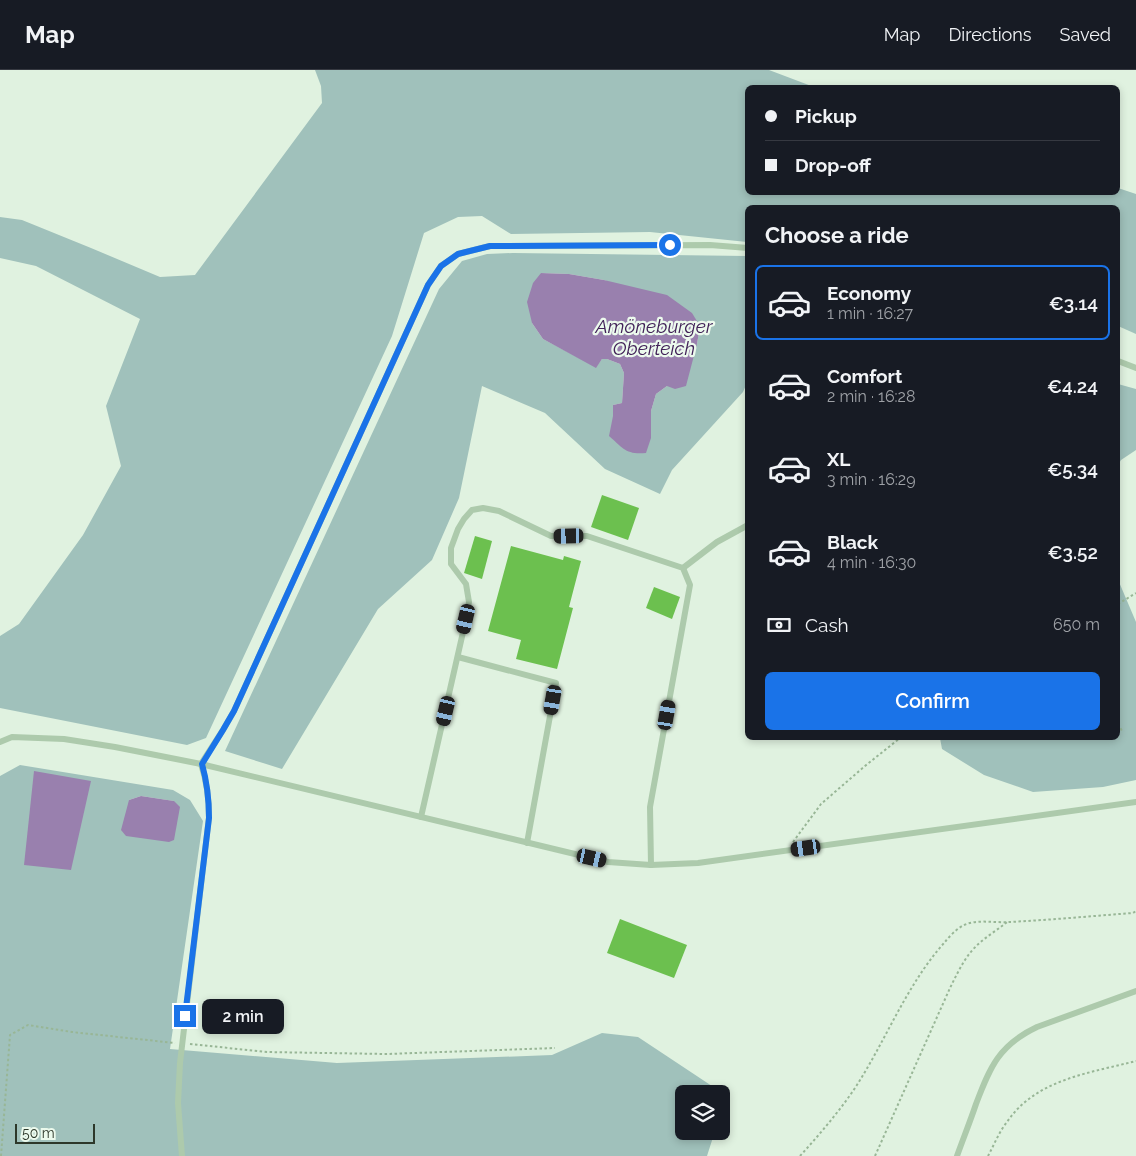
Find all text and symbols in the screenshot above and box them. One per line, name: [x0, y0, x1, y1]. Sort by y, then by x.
text: Map: [25, 20, 75, 49]
text: Map: [884, 24, 920, 45]
text: Directions: [948, 24, 1032, 45]
text: Saved: [1060, 24, 1111, 45]
text: Pickup: [795, 105, 857, 127]
text: Drop-off: [795, 154, 871, 176]
text: Choose a ride: [765, 222, 909, 248]
route start: [659, 234, 681, 256]
icon: car: [767, 280, 812, 325]
text: Economy: [827, 282, 911, 304]
text: €3.14: [1049, 292, 1098, 314]
text: 1 min · 16:27: [827, 304, 913, 323]
water label: Amöneburger Oberteich: [595, 315, 714, 359]
icon: car: [767, 363, 812, 408]
text: Comfort: [827, 365, 902, 387]
text: €4.24: [1047, 375, 1098, 397]
text: 2 min · 16:28: [827, 387, 915, 406]
icon: car: [767, 446, 812, 491]
text: XL: [827, 448, 850, 470]
text: €5.34: [1047, 458, 1098, 480]
text: 3 min · 16:29: [827, 470, 916, 489]
car: [553, 528, 584, 544]
icon: car: [767, 529, 812, 574]
text: Black: [827, 531, 878, 553]
text: €3.52: [1047, 541, 1098, 563]
text: 4 min · 16:30: [827, 553, 916, 572]
car: [455, 603, 476, 635]
icon: cash: [765, 611, 793, 639]
text: Cash: [805, 614, 849, 636]
text: 650 m: [1053, 615, 1100, 634]
button: Confirm: [765, 672, 1100, 730]
car: [543, 684, 562, 716]
car: [435, 695, 456, 727]
car: [657, 699, 676, 731]
car: [790, 838, 821, 858]
car: [575, 847, 608, 869]
callout: 2 min: [202, 998, 285, 1034]
route end: [174, 1005, 196, 1027]
text: 2 min: [223, 1007, 264, 1026]
map controls: [675, 1085, 730, 1140]
button: layers: [675, 1085, 730, 1140]
scale bar: [15, 1121, 95, 1144]
text: 50 m: [22, 1125, 55, 1141]

